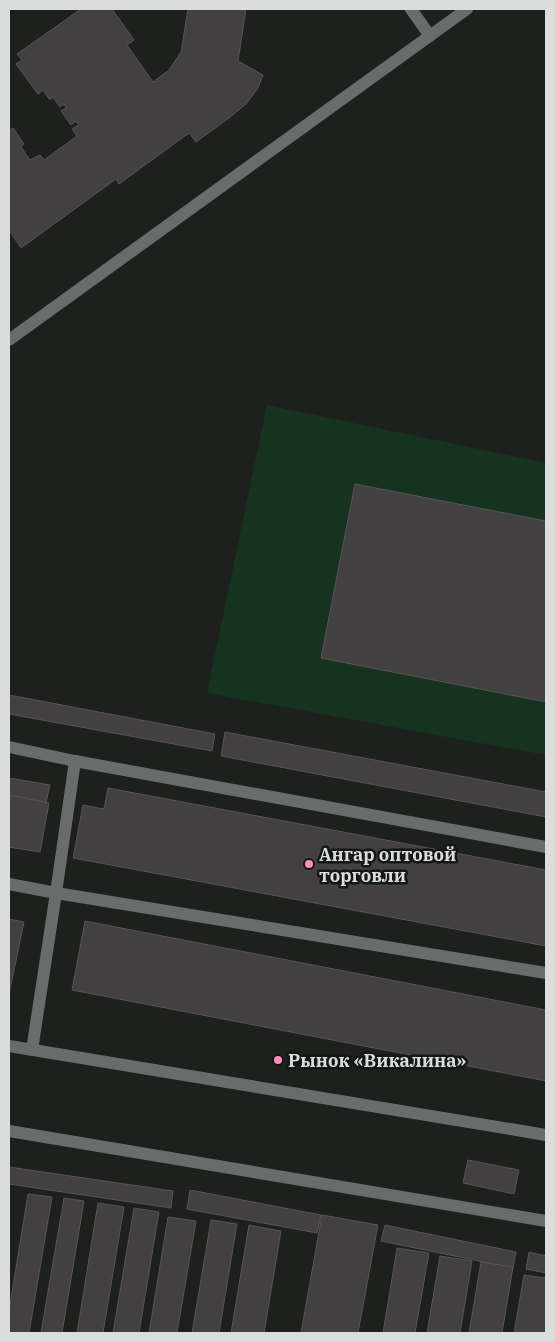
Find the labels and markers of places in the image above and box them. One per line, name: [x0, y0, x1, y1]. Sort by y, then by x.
place label: Ангар оптовой торговли: [319, 843, 456, 887]
marker: Ангар оптовой торговли: [303, 858, 315, 870]
place label: Рынок «Викалина»: [288, 1049, 466, 1072]
marker: Рынок «Викалина»: [272, 1054, 284, 1066]

